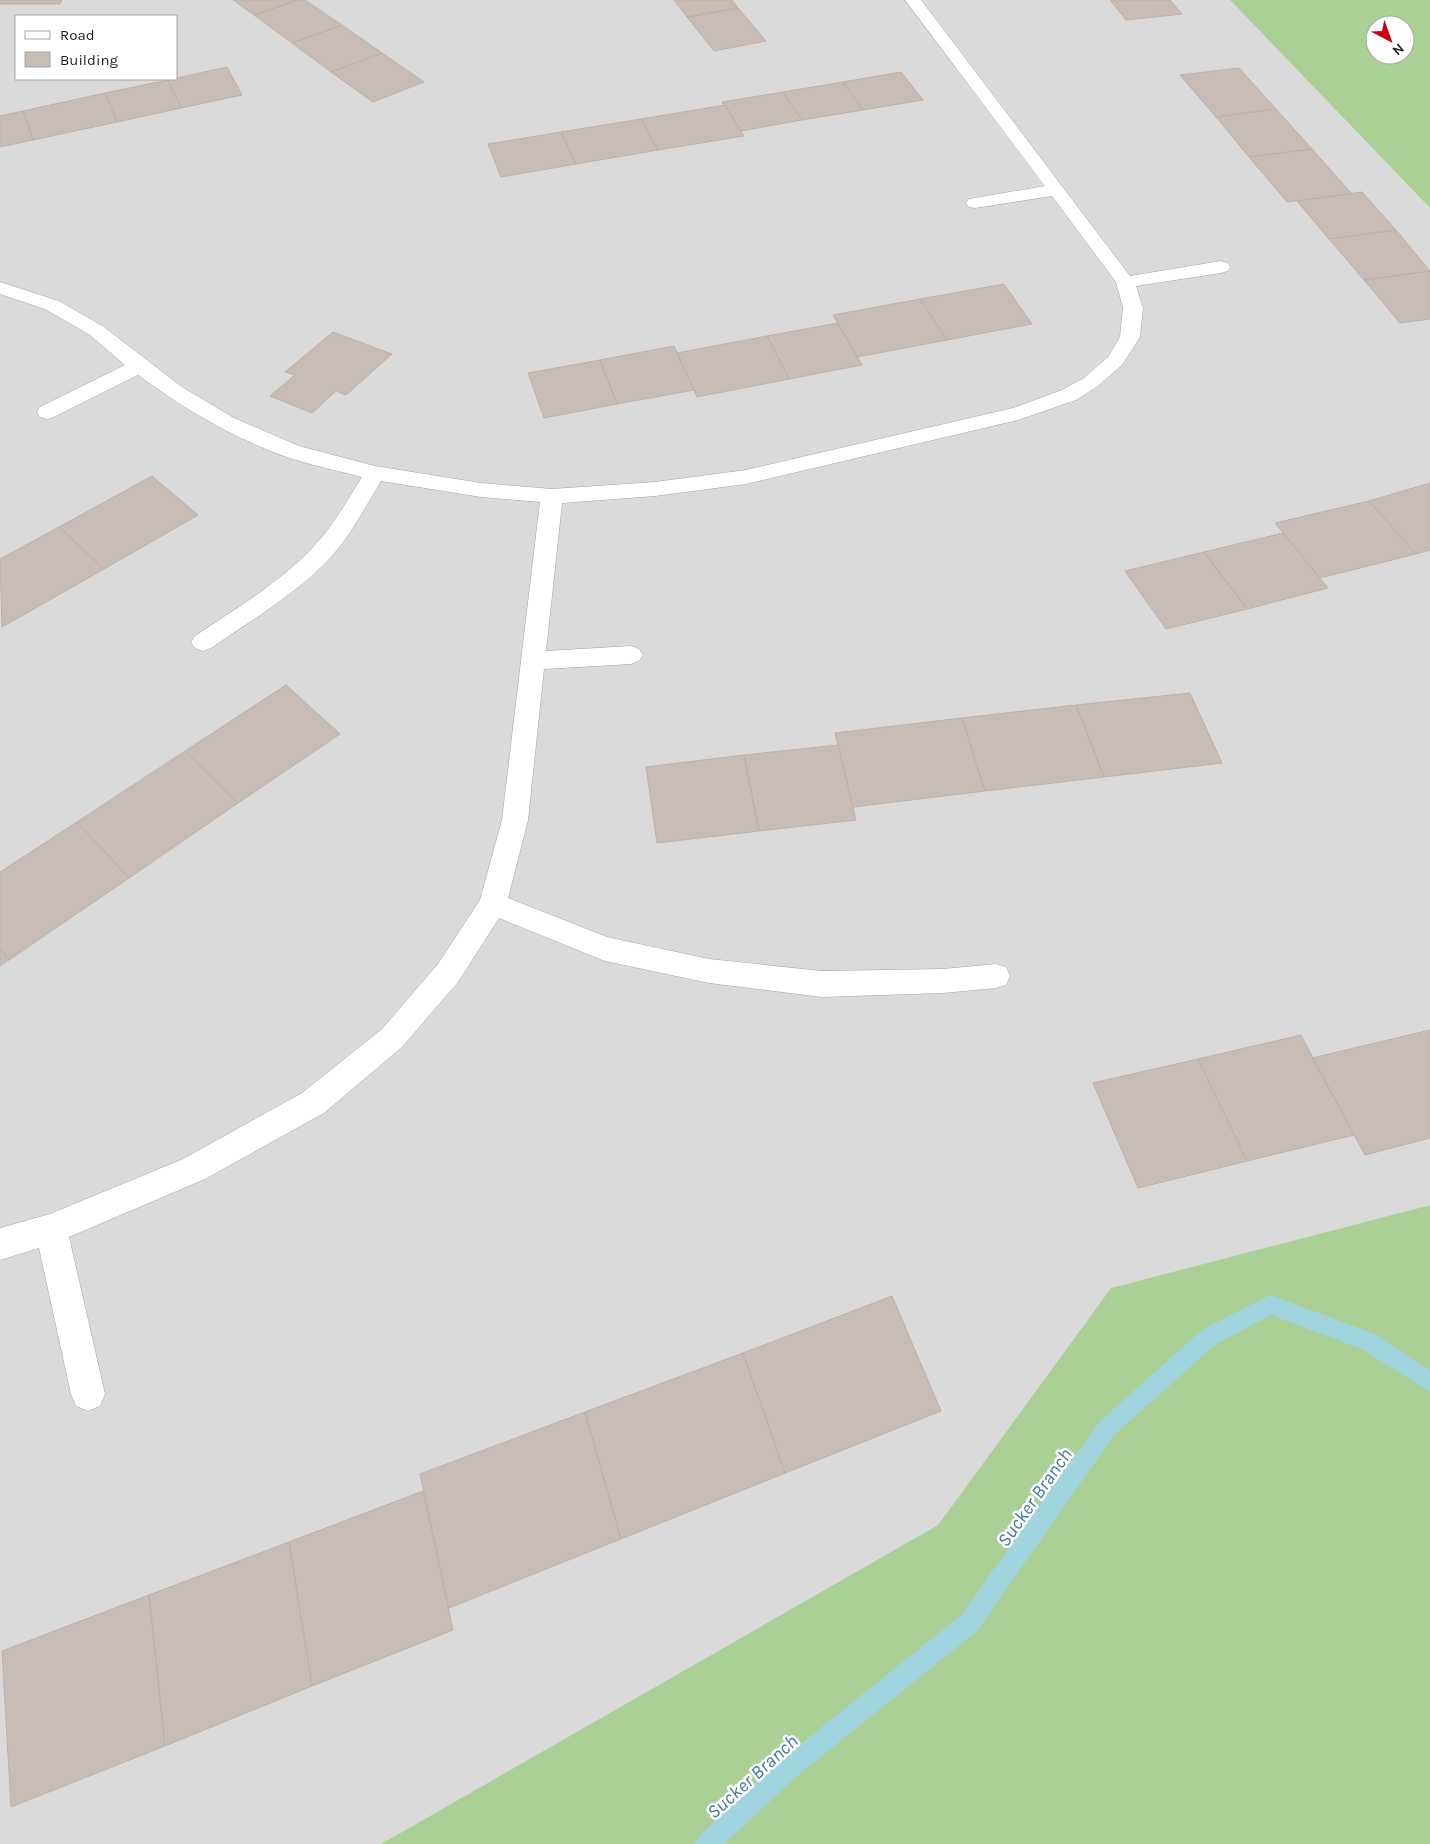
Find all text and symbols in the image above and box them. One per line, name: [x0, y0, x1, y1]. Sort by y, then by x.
legend: [15, 15, 178, 80]
north arrow: [1365, 15, 1415, 65]
text: Road: [60, 26, 95, 44]
text: N: [1389, 40, 1408, 59]
text: Building: [60, 51, 118, 69]
water label: Sucker Branch: [993, 1444, 1077, 1551]
water label: Sucker Branch: [703, 1730, 803, 1823]

